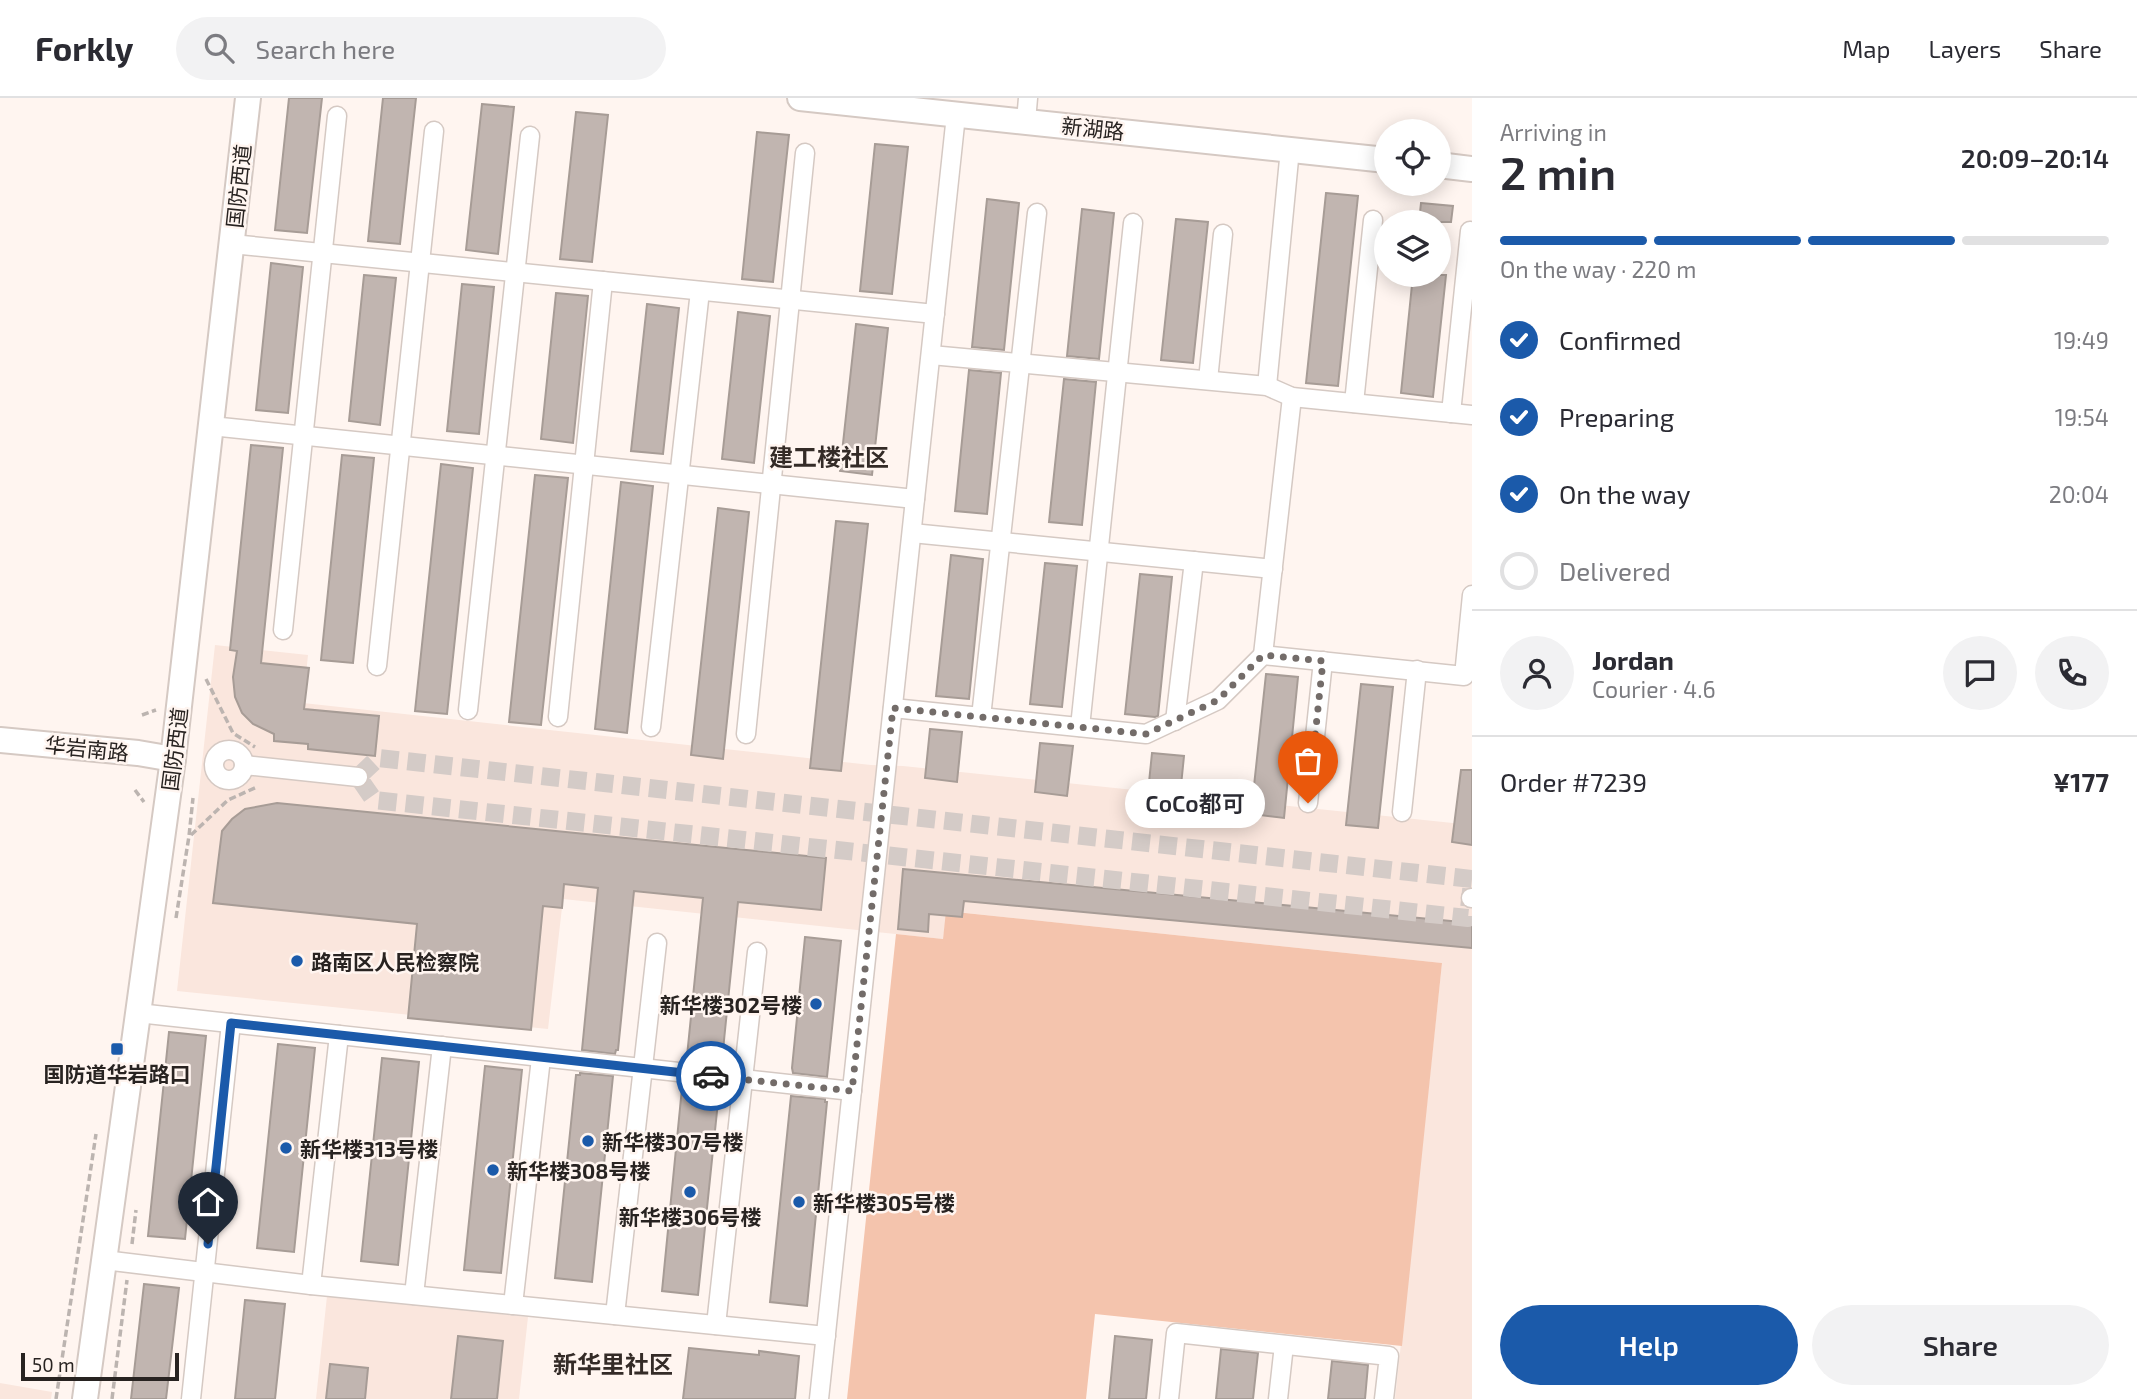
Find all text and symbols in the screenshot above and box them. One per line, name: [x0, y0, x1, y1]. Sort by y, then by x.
search box: [176, 17, 666, 80]
text: Forkly: [35, 28, 134, 68]
icon: search: [200, 29, 238, 67]
text: Search here: [256, 33, 395, 64]
text: Map: [1842, 34, 1890, 63]
text: Layers: [1928, 34, 2001, 63]
text: Share: [2039, 34, 2102, 63]
street label: 新湖路: [1060, 112, 1126, 144]
text: Arriving in: [1500, 118, 1607, 146]
map controls: [1374, 119, 1451, 287]
button: locate: [1374, 119, 1451, 196]
text: 20:09–20:14: [1961, 142, 2109, 173]
street label: 国防西道: [221, 143, 255, 229]
text: 2 min: [1500, 144, 1616, 199]
button: layers: [1374, 210, 1451, 287]
text: On the way · 220 m: [1500, 255, 1696, 283]
icon: check: [1500, 321, 1538, 359]
text: Confirmed: [1559, 324, 1682, 355]
text: 19:49: [2054, 326, 2109, 354]
icon: check: [1500, 398, 1538, 436]
text: Preparing: [1559, 401, 1674, 432]
text: 19:54: [2055, 403, 2109, 431]
district label: 建工楼社区: [769, 442, 889, 471]
icon: check: [1500, 475, 1538, 513]
text: On the way: [1559, 478, 1690, 509]
text: 20:04: [2049, 480, 2109, 508]
text: Delivered: [1559, 555, 1671, 586]
button: person: [1500, 636, 1574, 710]
button: chat: [1943, 636, 2017, 710]
button: phone: [2035, 636, 2109, 710]
text: Jordan: [1592, 644, 1674, 675]
text: Courier · 4.6: [1592, 675, 1716, 703]
street label: 国防西道: [156, 706, 192, 792]
street label: 华岩南路: [44, 731, 130, 765]
pin: [1278, 731, 1338, 803]
icon: bag: [1289, 742, 1327, 780]
text: Order #7239: [1500, 766, 1647, 797]
text: ¥177: [2053, 766, 2109, 797]
callout: CoCo都可: [1126, 778, 1266, 828]
text: CoCo都可: [1145, 789, 1245, 817]
place label: 路南区人民检察院: [311, 949, 479, 974]
marker: 路南区人民检察院: [289, 953, 305, 969]
place label: 新华楼302号楼: [660, 992, 802, 1017]
marker: 新华楼302号楼: [808, 996, 824, 1012]
marker: 国防道华岩路口: [109, 1041, 125, 1057]
courier: [676, 1041, 746, 1111]
icon: car: [692, 1057, 730, 1095]
place label: 国防道华岩路口: [44, 1061, 191, 1086]
place label: 新华楼307号楼: [602, 1129, 743, 1154]
marker: 新华楼307号楼: [580, 1133, 596, 1149]
place label: 新华楼313号楼: [300, 1136, 438, 1161]
marker: 新华楼313号楼: [278, 1140, 294, 1156]
place label: 新华楼308号楼: [507, 1158, 650, 1183]
marker: 新华楼308号楼: [485, 1162, 501, 1178]
pin: [178, 1172, 238, 1244]
icon: home: [189, 1183, 227, 1221]
marker: 新华楼306号楼: [682, 1184, 698, 1200]
place label: 新华楼305号楼: [813, 1190, 955, 1215]
marker: 新华楼305号楼: [791, 1194, 807, 1210]
place label: 新华楼306号楼: [619, 1204, 761, 1229]
button: Help: [1500, 1305, 1798, 1385]
button: Share: [1812, 1305, 2109, 1385]
district label: 新华里社区: [553, 1349, 673, 1378]
scale bar: [21, 1350, 178, 1382]
text: 50 m: [32, 1353, 75, 1376]

